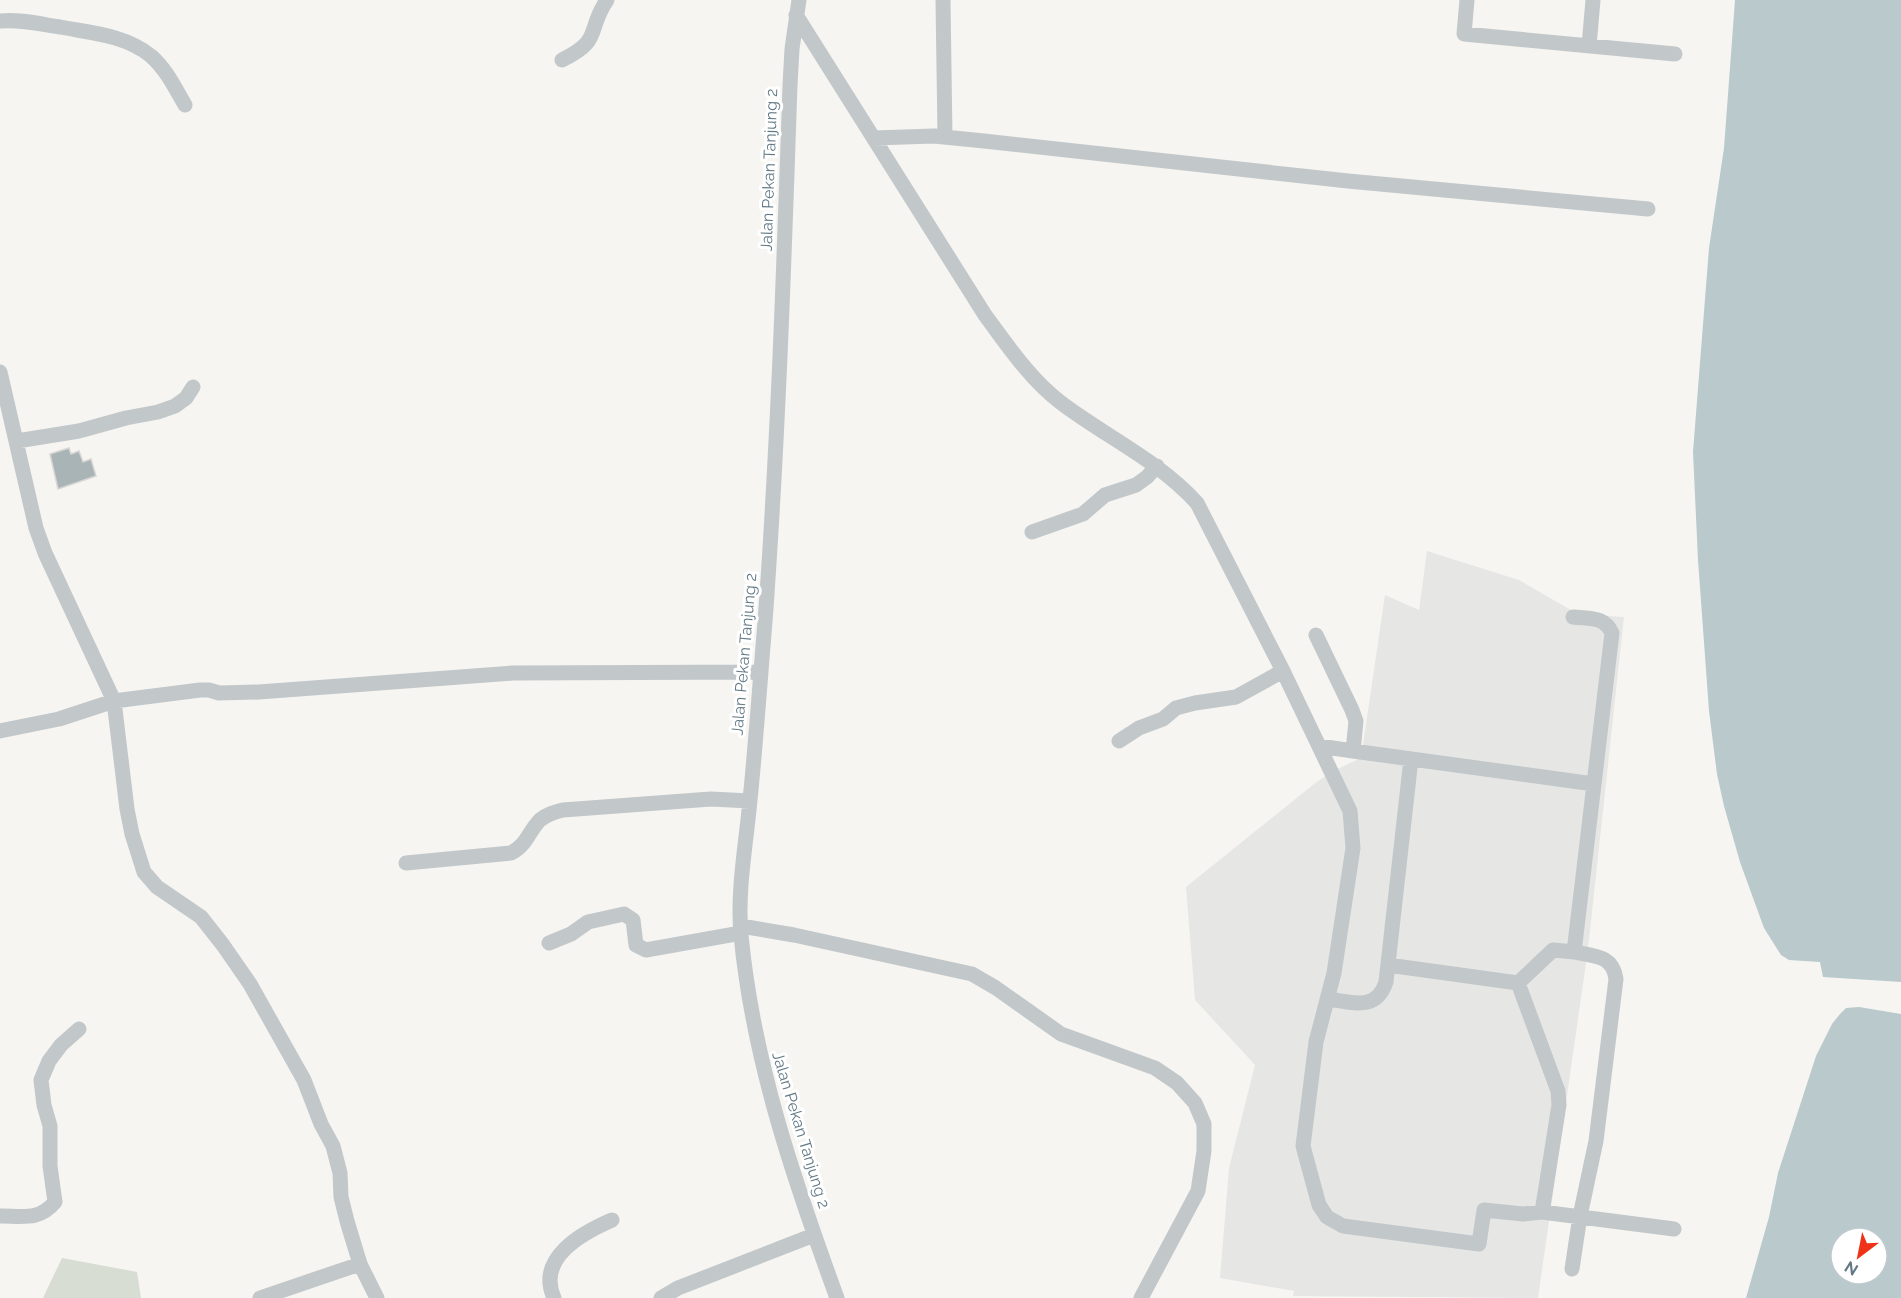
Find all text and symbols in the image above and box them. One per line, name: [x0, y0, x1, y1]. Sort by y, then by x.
street label: Jalan Pekan Tanjung 2: [757, 88, 781, 252]
street label: Jalan Pekan Tanjung 2: [727, 572, 761, 736]
street label: Jalan Pekan Tanjung 2: [768, 1049, 834, 1211]
north arrow: [1829, 1226, 1889, 1286]
text: N: [1841, 1257, 1862, 1280]

